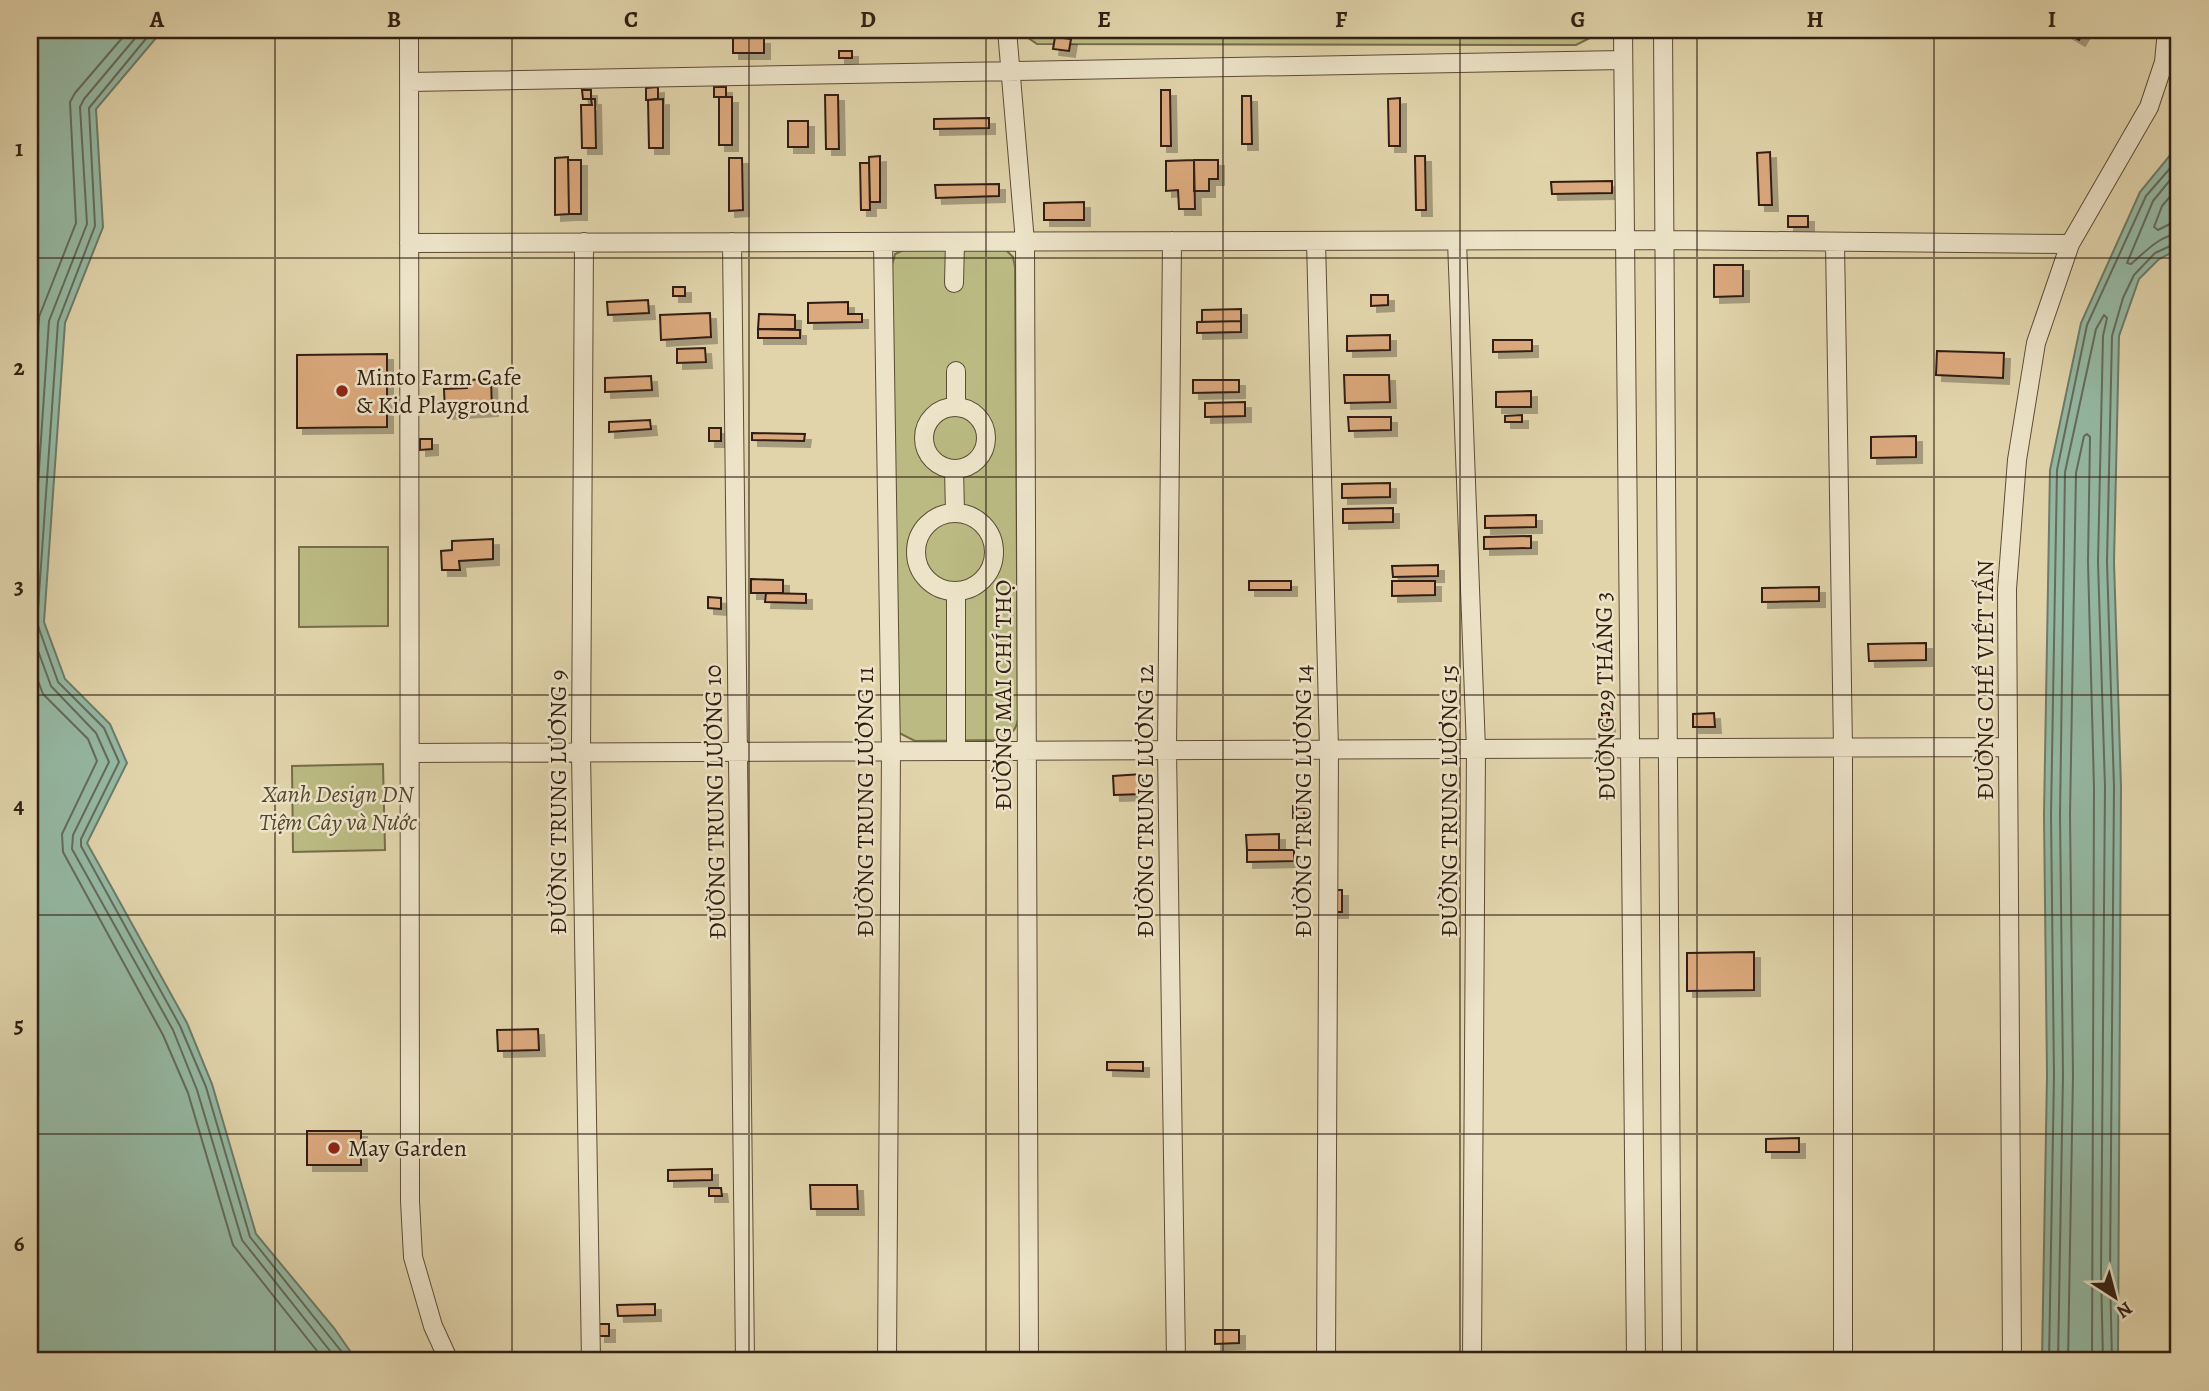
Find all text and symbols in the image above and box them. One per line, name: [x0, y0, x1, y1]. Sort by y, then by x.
text: A: [149, 4, 165, 35]
text: B: [387, 4, 401, 35]
text: C: [624, 4, 638, 35]
text: D: [860, 4, 876, 35]
text: E: [1097, 4, 1111, 35]
text: F: [1335, 4, 1348, 35]
text: G: [1570, 4, 1586, 35]
text: H: [1806, 4, 1824, 35]
text: I: [2048, 4, 2056, 35]
text: 1: [15, 133, 23, 164]
text: 2: [13, 352, 25, 383]
place label: Minto Farm Cafe & Kid Playground: [356, 361, 529, 421]
marker: Minto Farm Cafe & Kid Playground: [334, 383, 350, 399]
street label: ĐƯỜNG CHẾ VIẾT TẤN: [1969, 560, 2001, 800]
text: 3: [14, 571, 24, 602]
street label: ĐƯỜNG MAI CHÍ THỌ: [987, 580, 1019, 810]
street label: ĐƯỜNG 29 THÁNG 3: [1587, 591, 1623, 801]
street label: ĐƯỜNG TRUNG LƯƠNG 10: [697, 664, 733, 940]
street label: ĐƯỜNG TRUNG LƯƠNG 12: [1129, 664, 1161, 938]
street label: ĐƯỜNG TRUNG LƯƠNG 14: [1287, 664, 1319, 937]
street label: ĐƯỜNG TRUNG LƯƠNG 15: [1433, 665, 1465, 937]
street label: ĐƯỜNG TRUNG LƯƠNG 11: [849, 667, 881, 937]
street label: ĐƯỜNG TRUNG LƯƠNG 9: [542, 670, 574, 934]
park label: Xanh Design DN Tiệm Cây và Nước: [259, 778, 418, 838]
text: 4: [14, 790, 25, 821]
text: 5: [14, 1009, 24, 1040]
place label: May Garden: [348, 1132, 467, 1164]
marker: May Garden: [326, 1140, 342, 1156]
text: 6: [14, 1228, 25, 1259]
north arrow: [2080, 1262, 2150, 1332]
text: N: [2111, 1295, 2138, 1325]

